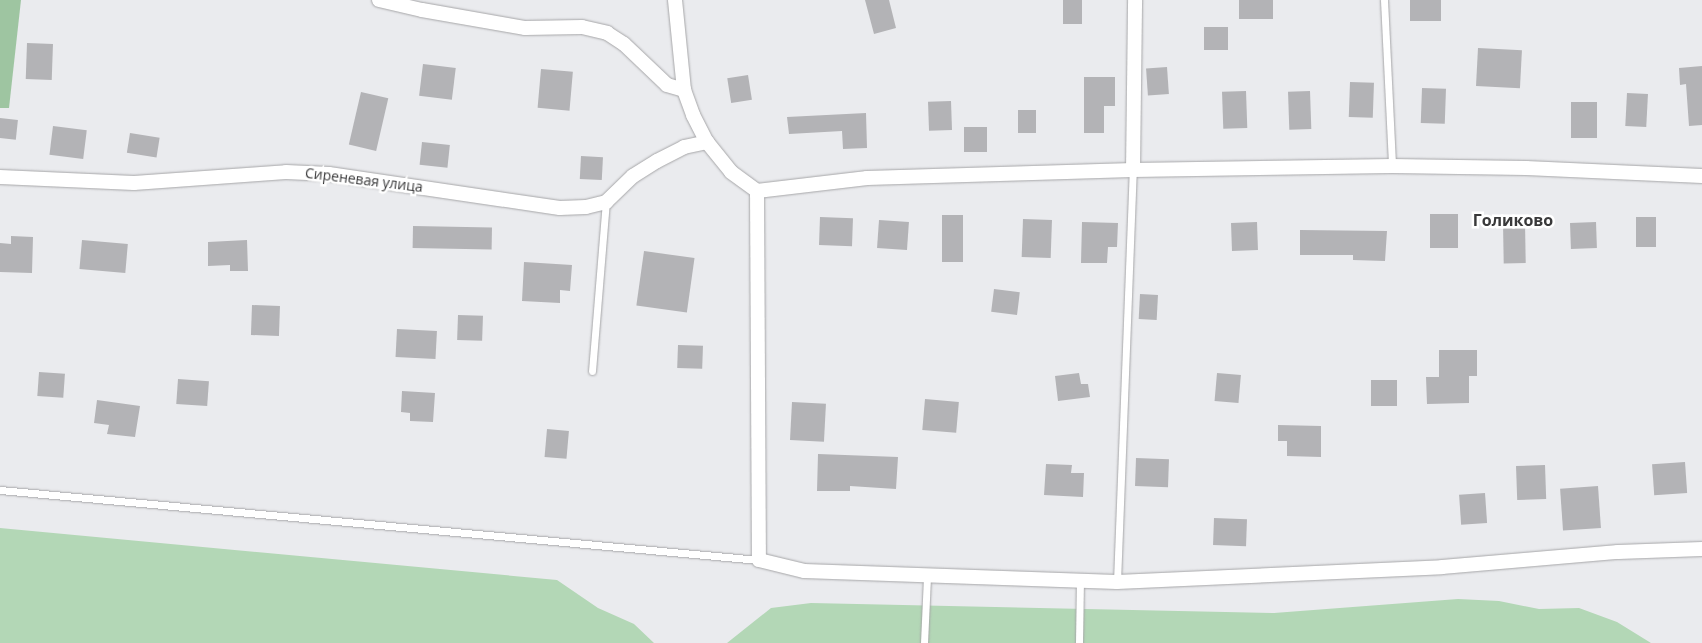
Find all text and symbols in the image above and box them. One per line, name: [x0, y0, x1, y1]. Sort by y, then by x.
street label: Сиреневая улица: [304, 164, 424, 196]
district label: Голиково: [1473, 210, 1553, 230]

